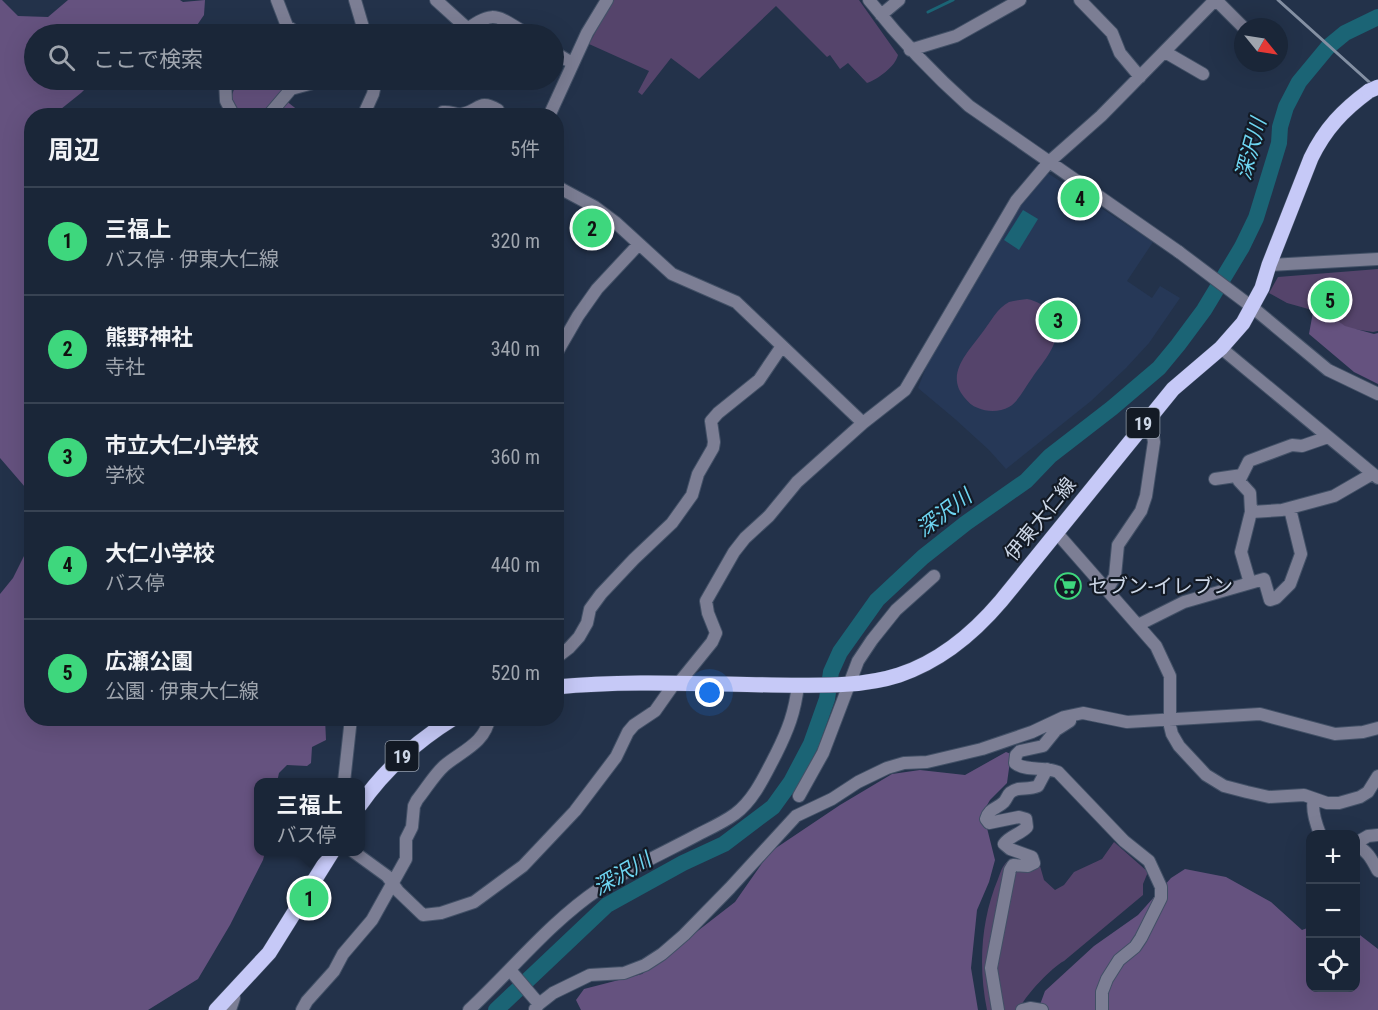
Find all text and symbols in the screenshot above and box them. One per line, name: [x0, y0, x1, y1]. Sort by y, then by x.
north arrow: [1234, 18, 1288, 72]
search box: [24, 24, 564, 90]
icon: search: [45, 41, 78, 74]
text: ここで検索: [93, 47, 203, 72]
water label: 深沢川: [1231, 114, 1271, 183]
text: 周辺: [48, 135, 100, 165]
text: 5件: [510, 137, 540, 161]
pin: 4: [1060, 176, 1100, 220]
pin: 2: [572, 206, 612, 250]
text: 三福上: [105, 217, 171, 242]
text: 1: [62, 229, 73, 253]
text: 320 m: [491, 229, 540, 253]
text: バス停 · 伊東大仁線: [105, 247, 279, 271]
pin: 5: [1310, 278, 1350, 322]
pin: 3: [1038, 298, 1078, 342]
text: 熊野神社: [105, 325, 193, 350]
text: 2: [62, 337, 73, 361]
text: 340 m: [491, 337, 540, 361]
text: 寺社: [105, 355, 145, 379]
road number: 19: [1126, 408, 1160, 438]
text: 市立大仁小学校: [105, 433, 259, 458]
text: 3: [62, 445, 73, 469]
text: 360 m: [491, 445, 540, 469]
text: 学校: [105, 463, 145, 487]
street label: 伊東大仁線: [999, 473, 1081, 565]
water label: 深沢川: [912, 483, 978, 542]
text: 大仁小学校: [105, 541, 215, 566]
text: 4: [62, 553, 73, 577]
text: 440 m: [491, 553, 540, 577]
text: バス停: [105, 571, 165, 595]
supermarket icon: セブン-イレブン: [1053, 571, 1083, 601]
place label: セブン-イレブン: [1088, 574, 1233, 598]
text: 広瀬公園: [105, 649, 193, 674]
text: 5: [62, 661, 73, 685]
text: 520 m: [491, 661, 540, 685]
your location: [695, 678, 724, 707]
text: 公園 · 伊東大仁線: [105, 679, 259, 703]
road number: 19: [386, 741, 418, 771]
popup: [254, 778, 365, 856]
text: 三福上: [276, 793, 343, 818]
text: バス停: [276, 823, 336, 847]
map controls: [1306, 830, 1360, 992]
button: +: [1306, 830, 1360, 884]
water label: 深沢川: [589, 847, 657, 900]
pin: 1: [290, 876, 328, 920]
button: −: [1306, 884, 1360, 938]
button: locate: [1306, 938, 1360, 992]

